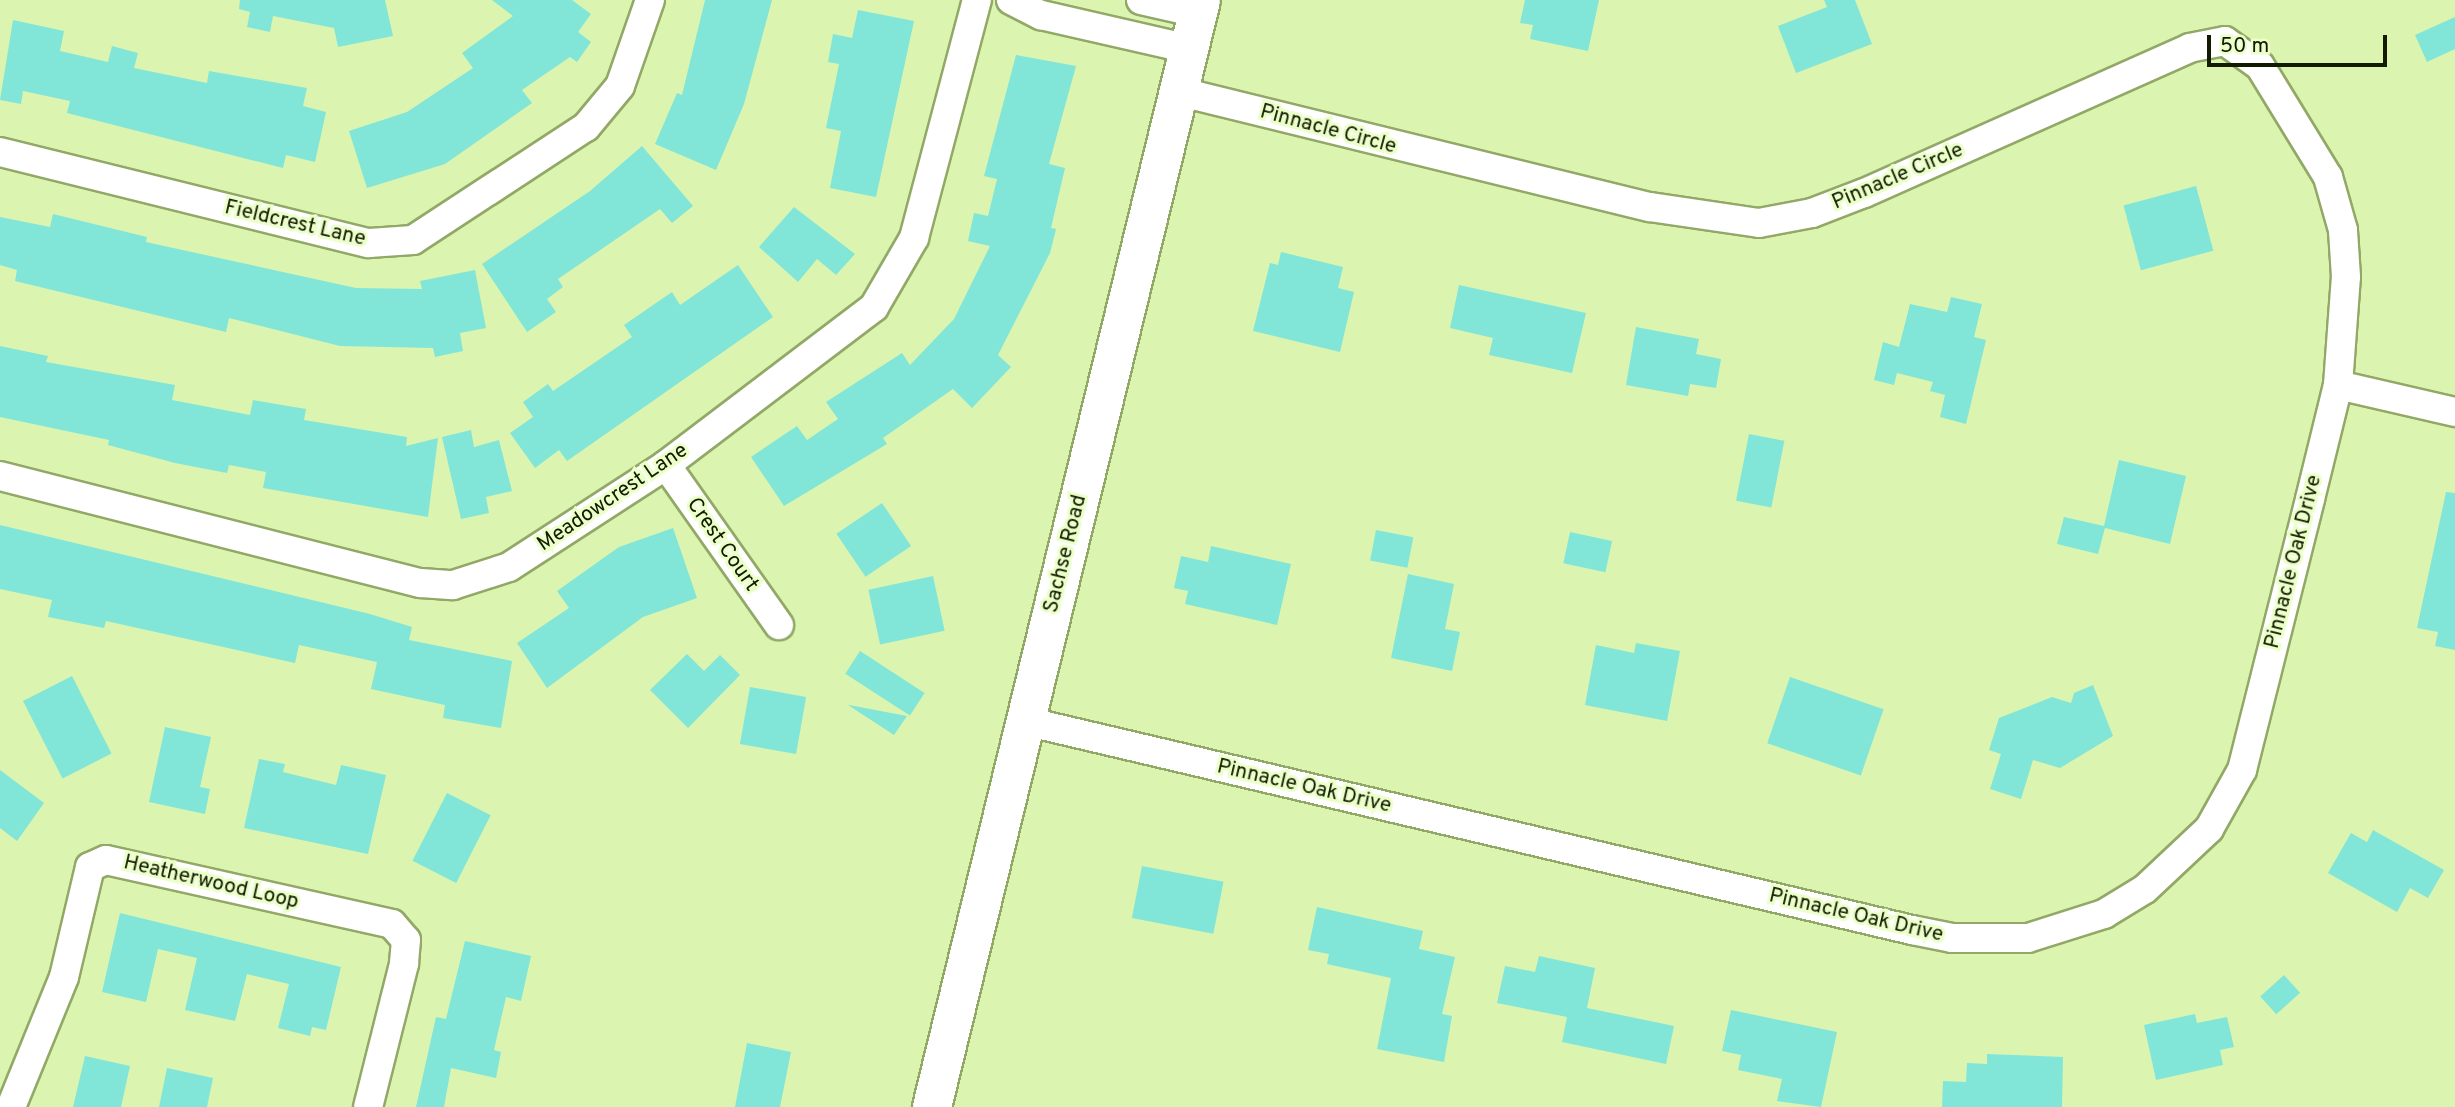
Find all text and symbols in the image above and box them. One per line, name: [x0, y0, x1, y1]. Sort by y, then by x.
scale bar: [2210, 21, 2390, 65]
text: 50 m: [2220, 33, 2269, 60]
street label: Pinnacle Circle: [1257, 100, 1399, 160]
street label: Pinnacle Circle: [1829, 138, 1967, 216]
street label: Fieldcrest Lane: [222, 196, 368, 252]
street label: Meadowcrest Lane: [533, 438, 693, 558]
street label: Pinnacle Oak Drive: [2260, 473, 2328, 651]
street label: Sachse Road: [1039, 492, 1093, 616]
street label: Crest Court: [681, 493, 763, 597]
street label: Pinnacle Oak Drive: [1214, 755, 1394, 819]
street label: Heatherwood Loop: [121, 851, 301, 915]
street label: Pinnacle Oak Drive: [1766, 884, 1946, 948]

